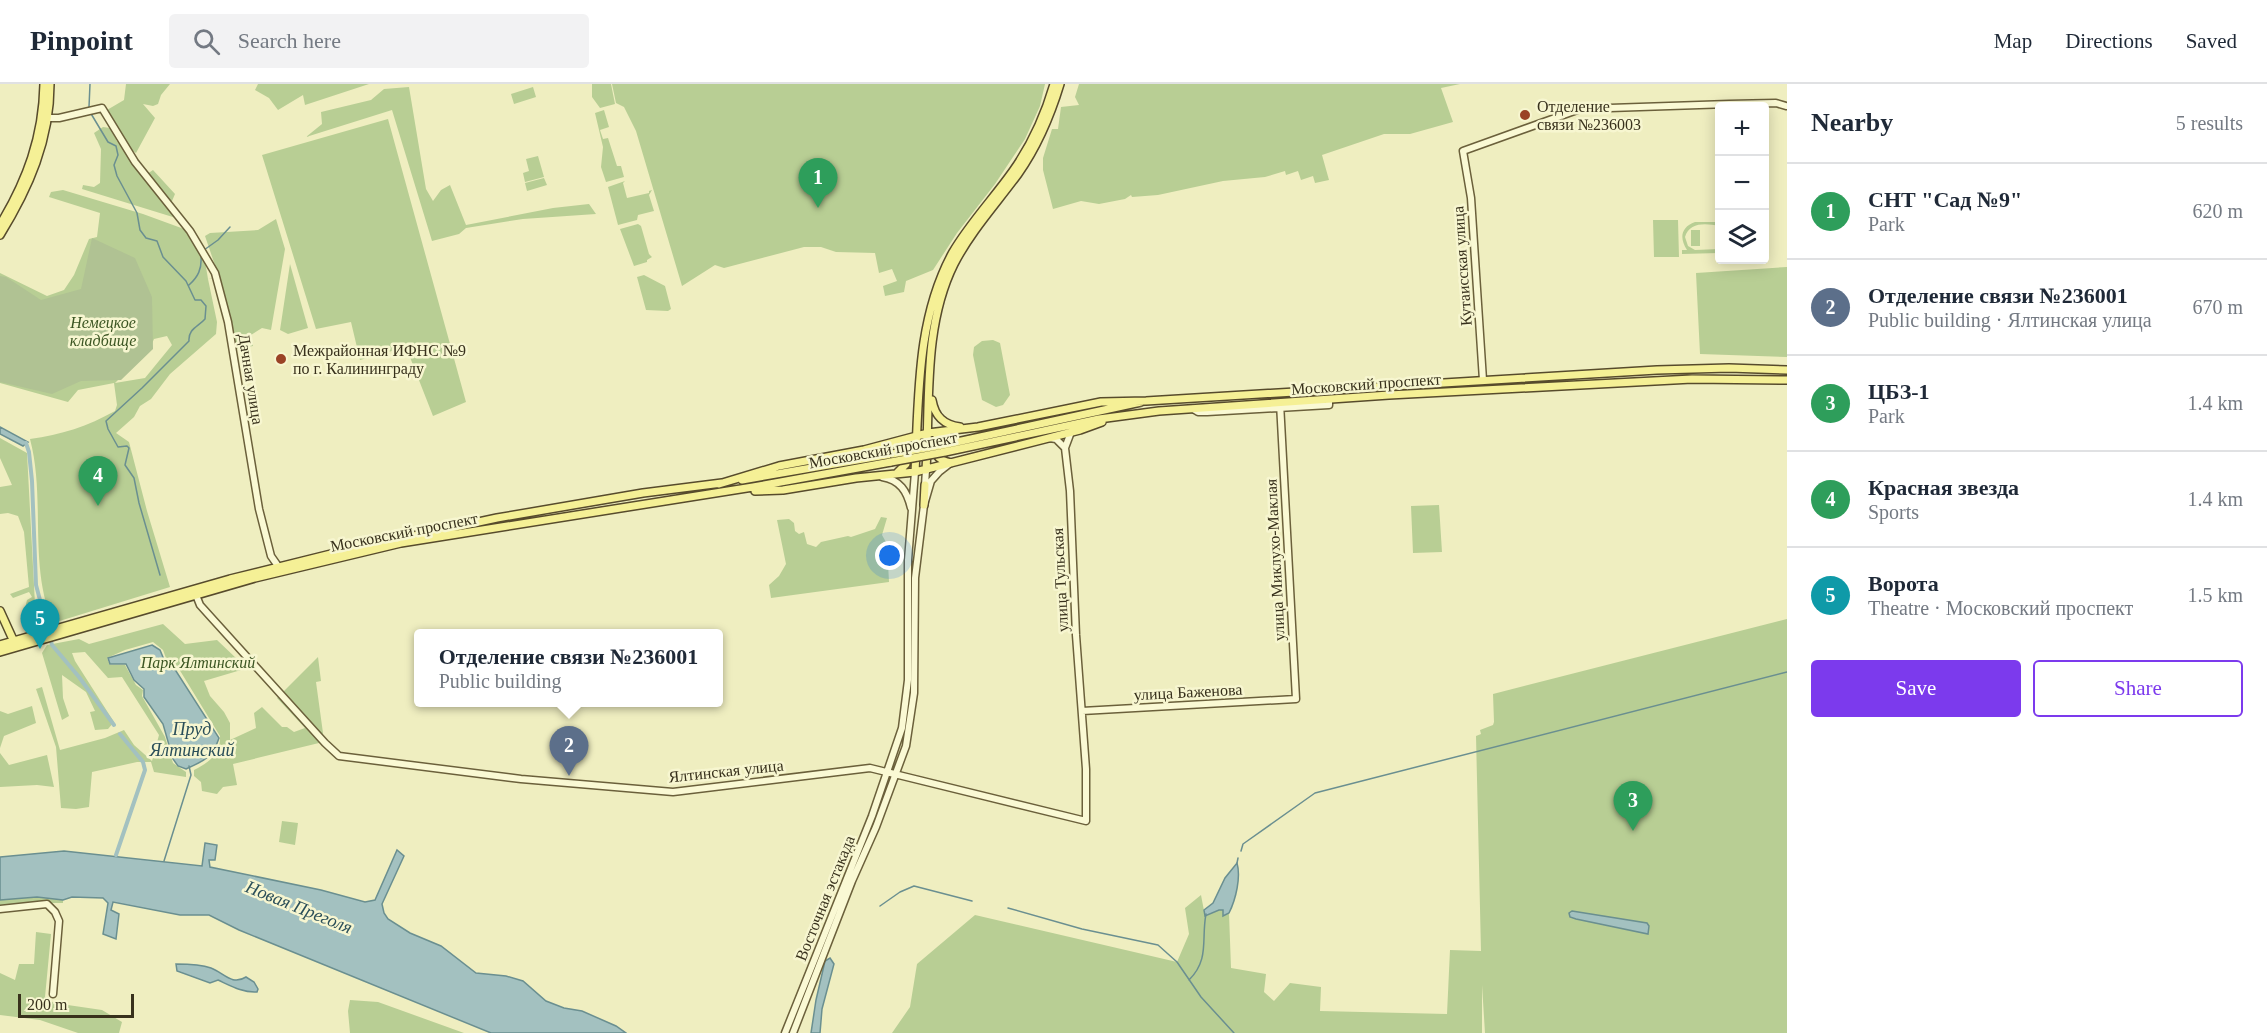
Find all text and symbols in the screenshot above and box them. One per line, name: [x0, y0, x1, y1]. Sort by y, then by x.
search box: [169, 14, 589, 68]
text: Pinpoint: [30, 25, 133, 56]
icon: search: [190, 25, 223, 58]
text: Search here: [238, 28, 341, 53]
text: Map: [1994, 29, 2032, 53]
text: Directions: [2065, 29, 2153, 53]
text: Saved: [2186, 29, 2237, 53]
place label: Отделение связи №236003: [1537, 98, 1641, 133]
map controls: [1715, 102, 1769, 264]
button: +: [1715, 102, 1769, 156]
marker: Отделение связи №236003: [1518, 108, 1532, 122]
text: Nearby: [1811, 108, 1893, 137]
text: 5 results: [2176, 112, 2243, 134]
button: −: [1715, 156, 1769, 210]
pin: 1: [798, 158, 838, 208]
text: СНТ "Сад №9": [1868, 187, 2022, 212]
text: 1: [1826, 200, 1836, 222]
text: 620 m: [2192, 200, 2243, 222]
street label: Кутаисская улица: [1449, 205, 1476, 326]
button: layers: [1715, 210, 1769, 264]
text: Park: [1868, 213, 1905, 235]
text: Отделение связи №236001: [1868, 283, 2128, 308]
text: 2: [1826, 296, 1836, 318]
text: 670 m: [2192, 296, 2243, 318]
text: Public building · Ялтинская улица: [1868, 309, 2152, 331]
park label: Немецкое кладбище: [69, 314, 136, 350]
street label: Дачная улица: [234, 332, 267, 426]
place label: Межрайонная ИФНС №9 по г. Калининграду: [293, 342, 466, 378]
marker: Межрайонная ИФНС №9 по г. Калининграду: [274, 352, 288, 366]
street label: Московский проспект: [1291, 370, 1442, 399]
text: ЦБЗ-1: [1868, 379, 1930, 404]
text: 3: [1826, 392, 1836, 414]
text: 1.4 km: [2187, 392, 2243, 414]
text: Park: [1868, 405, 1905, 427]
street label: Московский проспект: [808, 429, 959, 472]
pin: 4: [78, 456, 118, 506]
text: Красная звезда: [1868, 475, 2019, 500]
street label: улица Миклухо-Маклая: [1262, 478, 1289, 641]
text: 4: [1826, 488, 1836, 510]
text: 1.4 km: [2187, 488, 2243, 510]
text: Sports: [1868, 501, 1919, 523]
street label: Московский проспект: [329, 509, 479, 556]
street label: улица Тульская: [1049, 527, 1072, 632]
your location: [875, 541, 904, 570]
text: Ворота: [1868, 571, 1939, 596]
text: 5: [1826, 584, 1836, 606]
text: 1.5 km: [2187, 584, 2243, 606]
text: Theatre · Московский проспект: [1868, 597, 2133, 619]
pin: 5: [20, 600, 60, 649]
popup: [414, 629, 723, 707]
text: Отделение связи №236001: [439, 644, 698, 669]
park label: Парк Ялтинский: [140, 654, 255, 672]
button: Save: [1811, 660, 2021, 717]
button: Share: [2033, 660, 2243, 717]
text: Public building: [439, 670, 561, 692]
street label: улица Баженова: [1133, 681, 1243, 704]
water label: Пруд Ялтинский: [148, 719, 235, 760]
pin: 2: [550, 726, 588, 776]
street label: Ялтинская улица: [668, 757, 784, 786]
pin: 3: [1614, 782, 1652, 831]
street label: Восточная эстакада: [792, 833, 859, 964]
water label: Новая Преголя: [242, 876, 355, 938]
scale bar: [18, 991, 134, 1018]
text: 200 m: [27, 996, 67, 1013]

